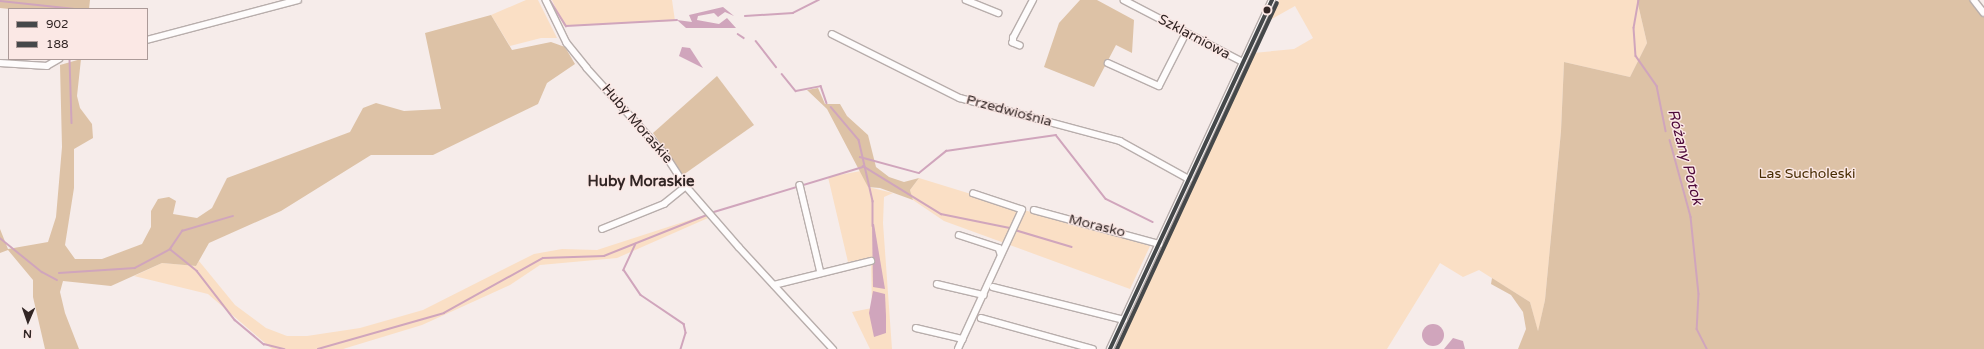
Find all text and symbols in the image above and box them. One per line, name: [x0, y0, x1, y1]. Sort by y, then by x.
unlabelled marker: [1262, 5, 1272, 15]
legend: [8, 8, 148, 60]
street label: Szklarniowa: [1155, 11, 1233, 63]
text: 902: [46, 17, 69, 31]
text: 188: [46, 37, 69, 51]
street label: Huby Moraskie: [598, 81, 676, 167]
street label: Przedwiośnia: [964, 91, 1054, 131]
water label: Różany Potok: [1664, 107, 1706, 207]
park label: Las Sucholeski: [1758, 166, 1856, 182]
district label: Huby Moraskie: [588, 173, 694, 191]
street label: Morasko: [1067, 211, 1127, 241]
north arrow: [8, 301, 48, 341]
text: N: [23, 327, 32, 340]

